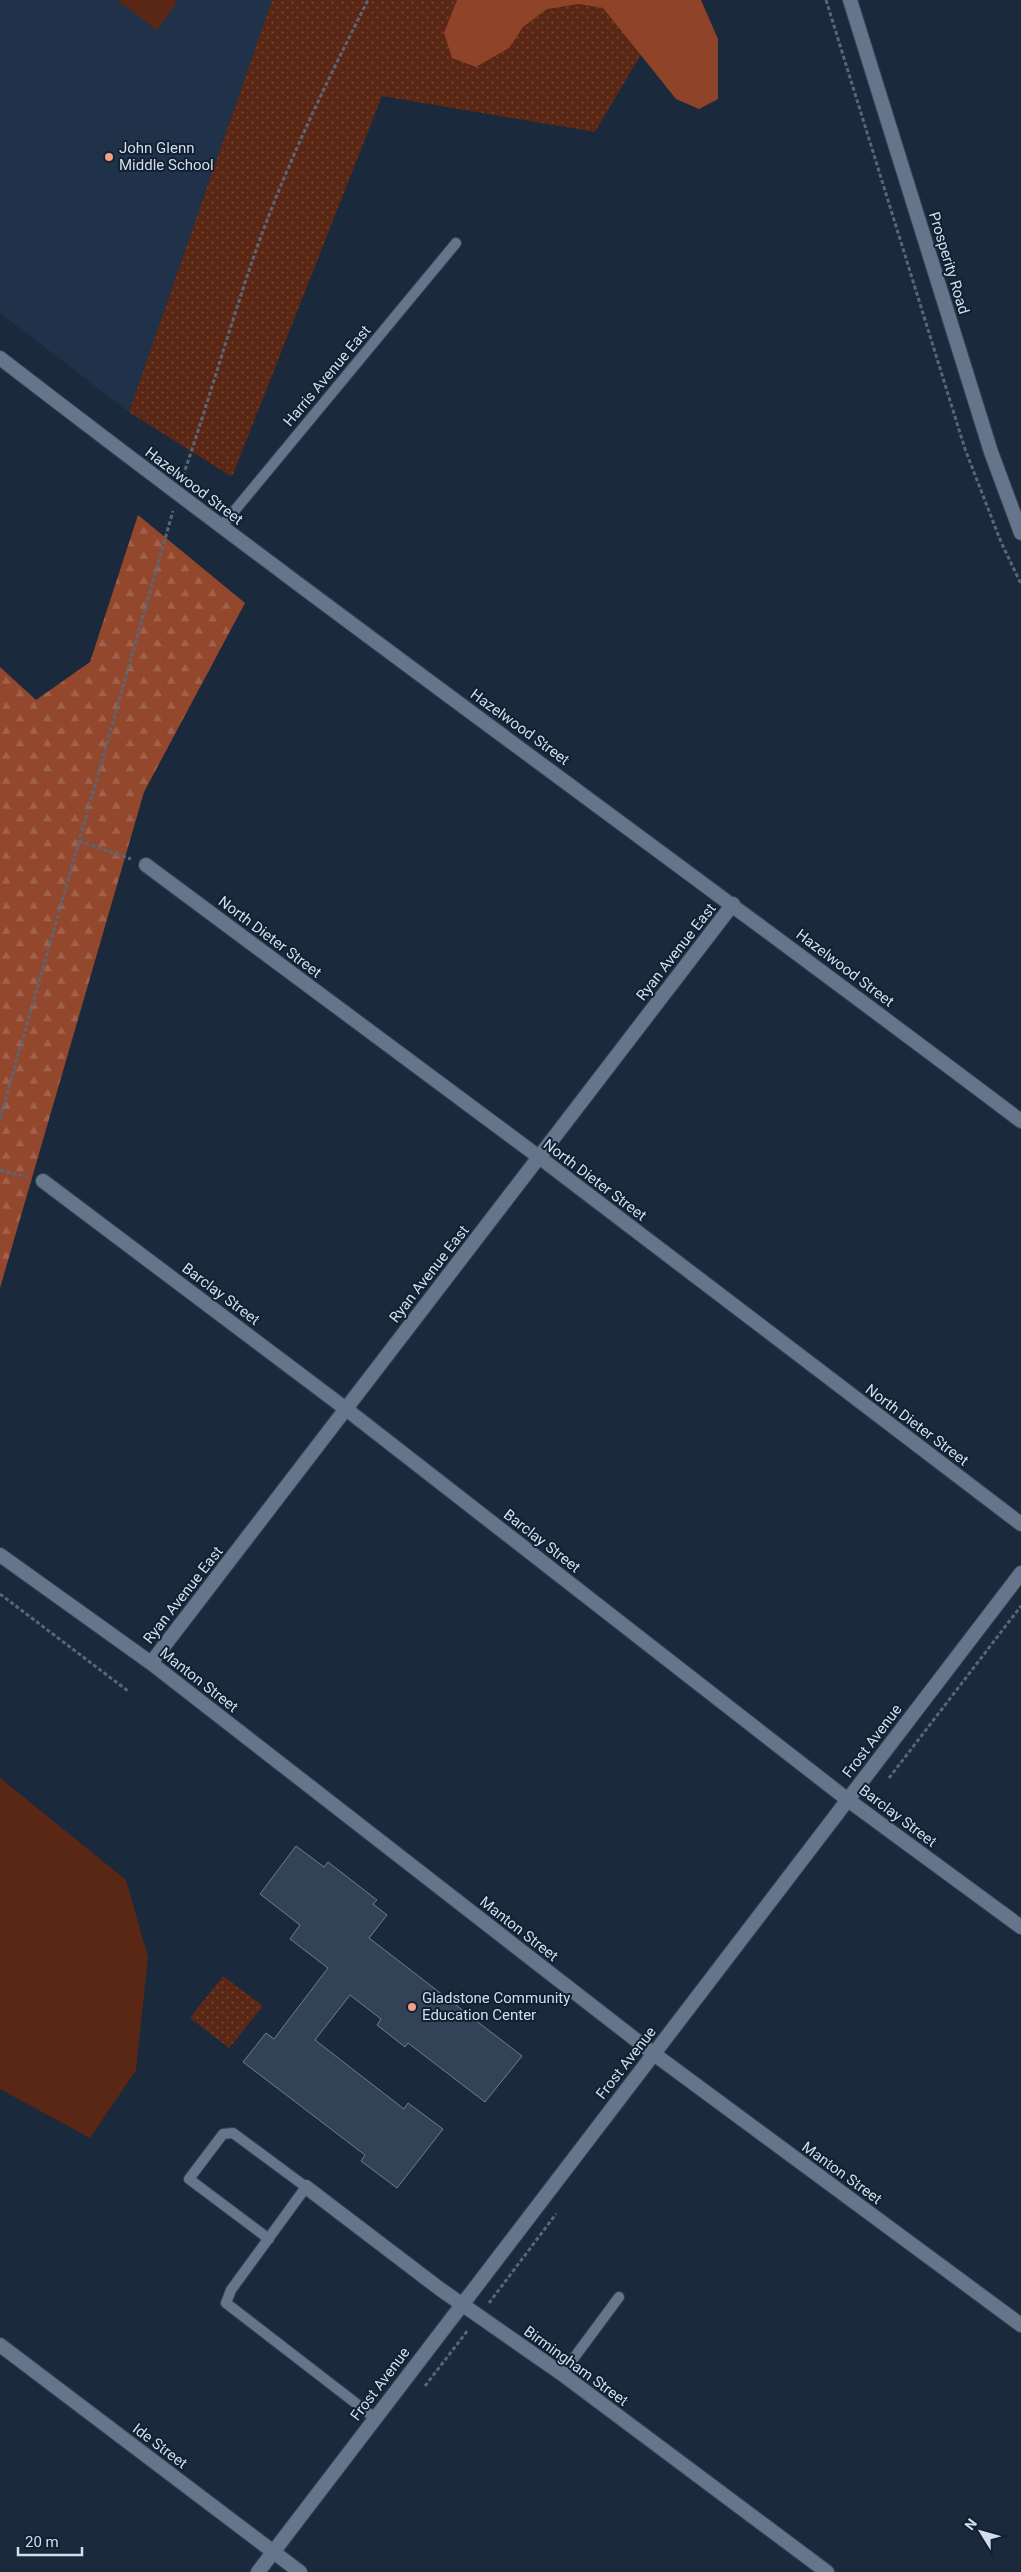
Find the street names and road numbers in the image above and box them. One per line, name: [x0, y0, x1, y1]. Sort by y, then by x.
street label: Prosperity Road: [925, 210, 973, 316]
street label: Harris Avenue East: [280, 322, 375, 430]
street label: Hazelwood Street: [141, 443, 247, 529]
street label: Hazelwood Street: [467, 685, 573, 769]
street label: North Dieter Street: [215, 892, 325, 982]
street label: Ryan Avenue East: [632, 900, 720, 1004]
street label: Hazelwood Street: [792, 925, 898, 1011]
street label: North Dieter Street: [540, 1135, 650, 1225]
street label: Ryan Avenue East: [385, 1222, 473, 1326]
street label: Barclay Street: [179, 1259, 263, 1329]
street label: North Dieter Street: [862, 1380, 972, 1470]
street label: Barclay Street: [500, 1505, 584, 1577]
street label: Ryan Avenue East: [139, 1543, 227, 1647]
street label: Manton Street: [156, 1644, 242, 1716]
street label: Frost Avenue: [839, 1701, 905, 1781]
street label: Barclay Street: [856, 1781, 940, 1851]
street label: Manton Street: [476, 1893, 562, 1965]
street label: Frost Avenue: [592, 2023, 660, 2103]
street label: Manton Street: [799, 2138, 886, 2208]
street label: Birmingham Street: [520, 2322, 632, 2410]
street label: Frost Avenue: [347, 2344, 413, 2424]
street label: Ide Street: [129, 2420, 191, 2472]

